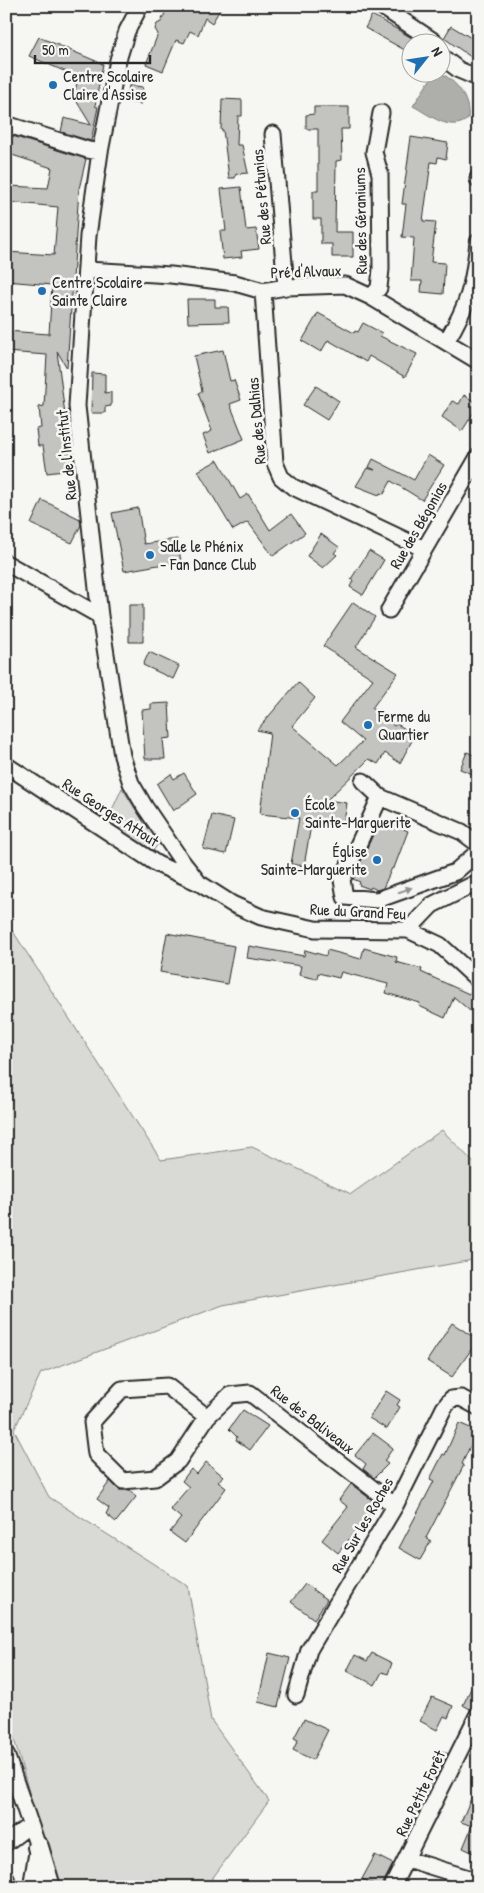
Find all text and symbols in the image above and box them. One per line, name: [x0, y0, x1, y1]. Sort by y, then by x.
scale bar: [35, 32, 150, 64]
north arrow: [402, 32, 452, 82]
text: 50 m: [42, 39, 69, 60]
text: N: [428, 43, 448, 60]
place label: Centre Scolaire Claire d'Assise: [63, 65, 154, 105]
marker: Centre Scolaire Claire d'Assise: [47, 79, 59, 91]
street label: Rue des Pétunias: [246, 149, 276, 245]
street label: Rue des Géraniums: [348, 167, 372, 275]
street label: Pré d'Alvaux: [270, 259, 342, 283]
place label: Centre Scolaire Sainte Claire: [52, 271, 143, 311]
marker: Centre Scolaire Sainte Claire: [36, 285, 48, 297]
street label: Rue des Dalhias: [241, 377, 271, 465]
street label: Rue de l'Institut: [50, 408, 82, 501]
street label: Rue des Bégonias: [384, 477, 452, 573]
place label: Salle le Phénix - Fan Dance Club: [160, 535, 257, 575]
marker: Salle le Phénix - Fan Dance Club: [144, 549, 156, 561]
place label: Ferme du Quartier: [377, 705, 431, 745]
marker: Ferme du Quartier: [362, 719, 374, 731]
street label: Rue Georges Attout: [59, 773, 164, 852]
place label: École Sainte-Marguerite: [305, 793, 412, 833]
marker: École Sainte-Marguerite: [289, 807, 301, 819]
place label: Église Sainte-Marguerite: [261, 840, 368, 880]
marker: Église Sainte-Marguerite: [371, 854, 383, 866]
one-way arrow: [398, 886, 413, 893]
street label: Rue du Grand Feu: [309, 898, 407, 925]
street label: Rue des Baliveaux: [266, 1379, 360, 1459]
street label: Rue Sur les Roches: [326, 1473, 398, 1577]
street label: Rue Petite Forêt: [390, 1746, 450, 1840]

